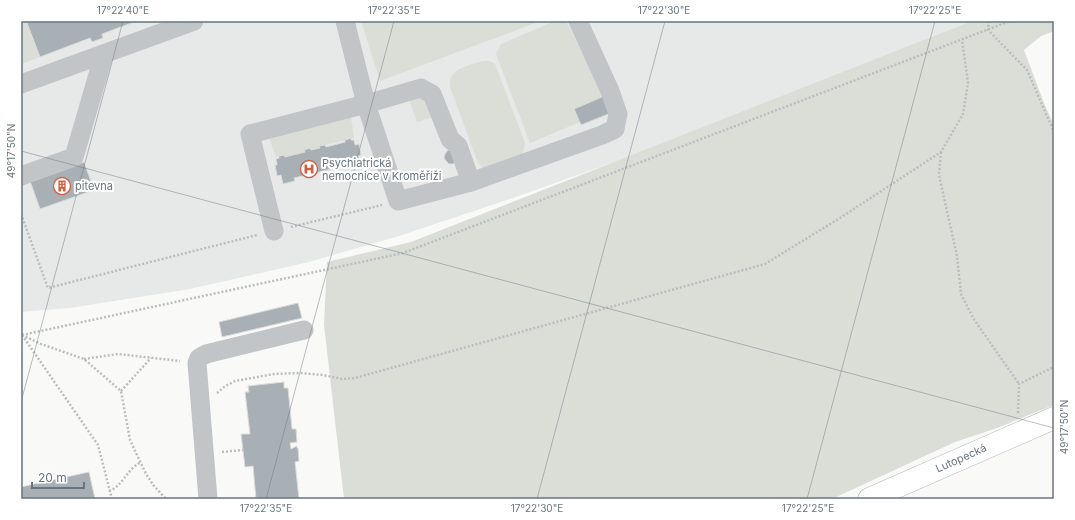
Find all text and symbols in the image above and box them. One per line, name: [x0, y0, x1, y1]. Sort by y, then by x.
text: 17°22'40"E: [97, 4, 149, 16]
text: 17°22'35"E: [368, 4, 420, 16]
text: 17°22'30"E: [638, 4, 690, 16]
text: 17°22'25"E: [909, 4, 961, 16]
text: 49°17'50"N: [5, 124, 17, 178]
place label: Psychiatrická nemocnice v Kroměříži: [322, 156, 441, 183]
hospital icon: Psychiatrická nemocnice v Kroměříži: [299, 159, 319, 179]
building icon: pitevna: [52, 176, 72, 196]
place label: pitevna: [75, 179, 113, 193]
text: 49°17'50"N: [1058, 400, 1070, 454]
street label: Lutopecká: [933, 441, 989, 475]
scale bar: [32, 464, 84, 490]
text: 20 m: [38, 470, 67, 485]
text: 17°22'35"E: [240, 502, 292, 514]
text: 17°22'30"E: [511, 502, 563, 514]
text: 17°22'25"E: [782, 502, 834, 514]

